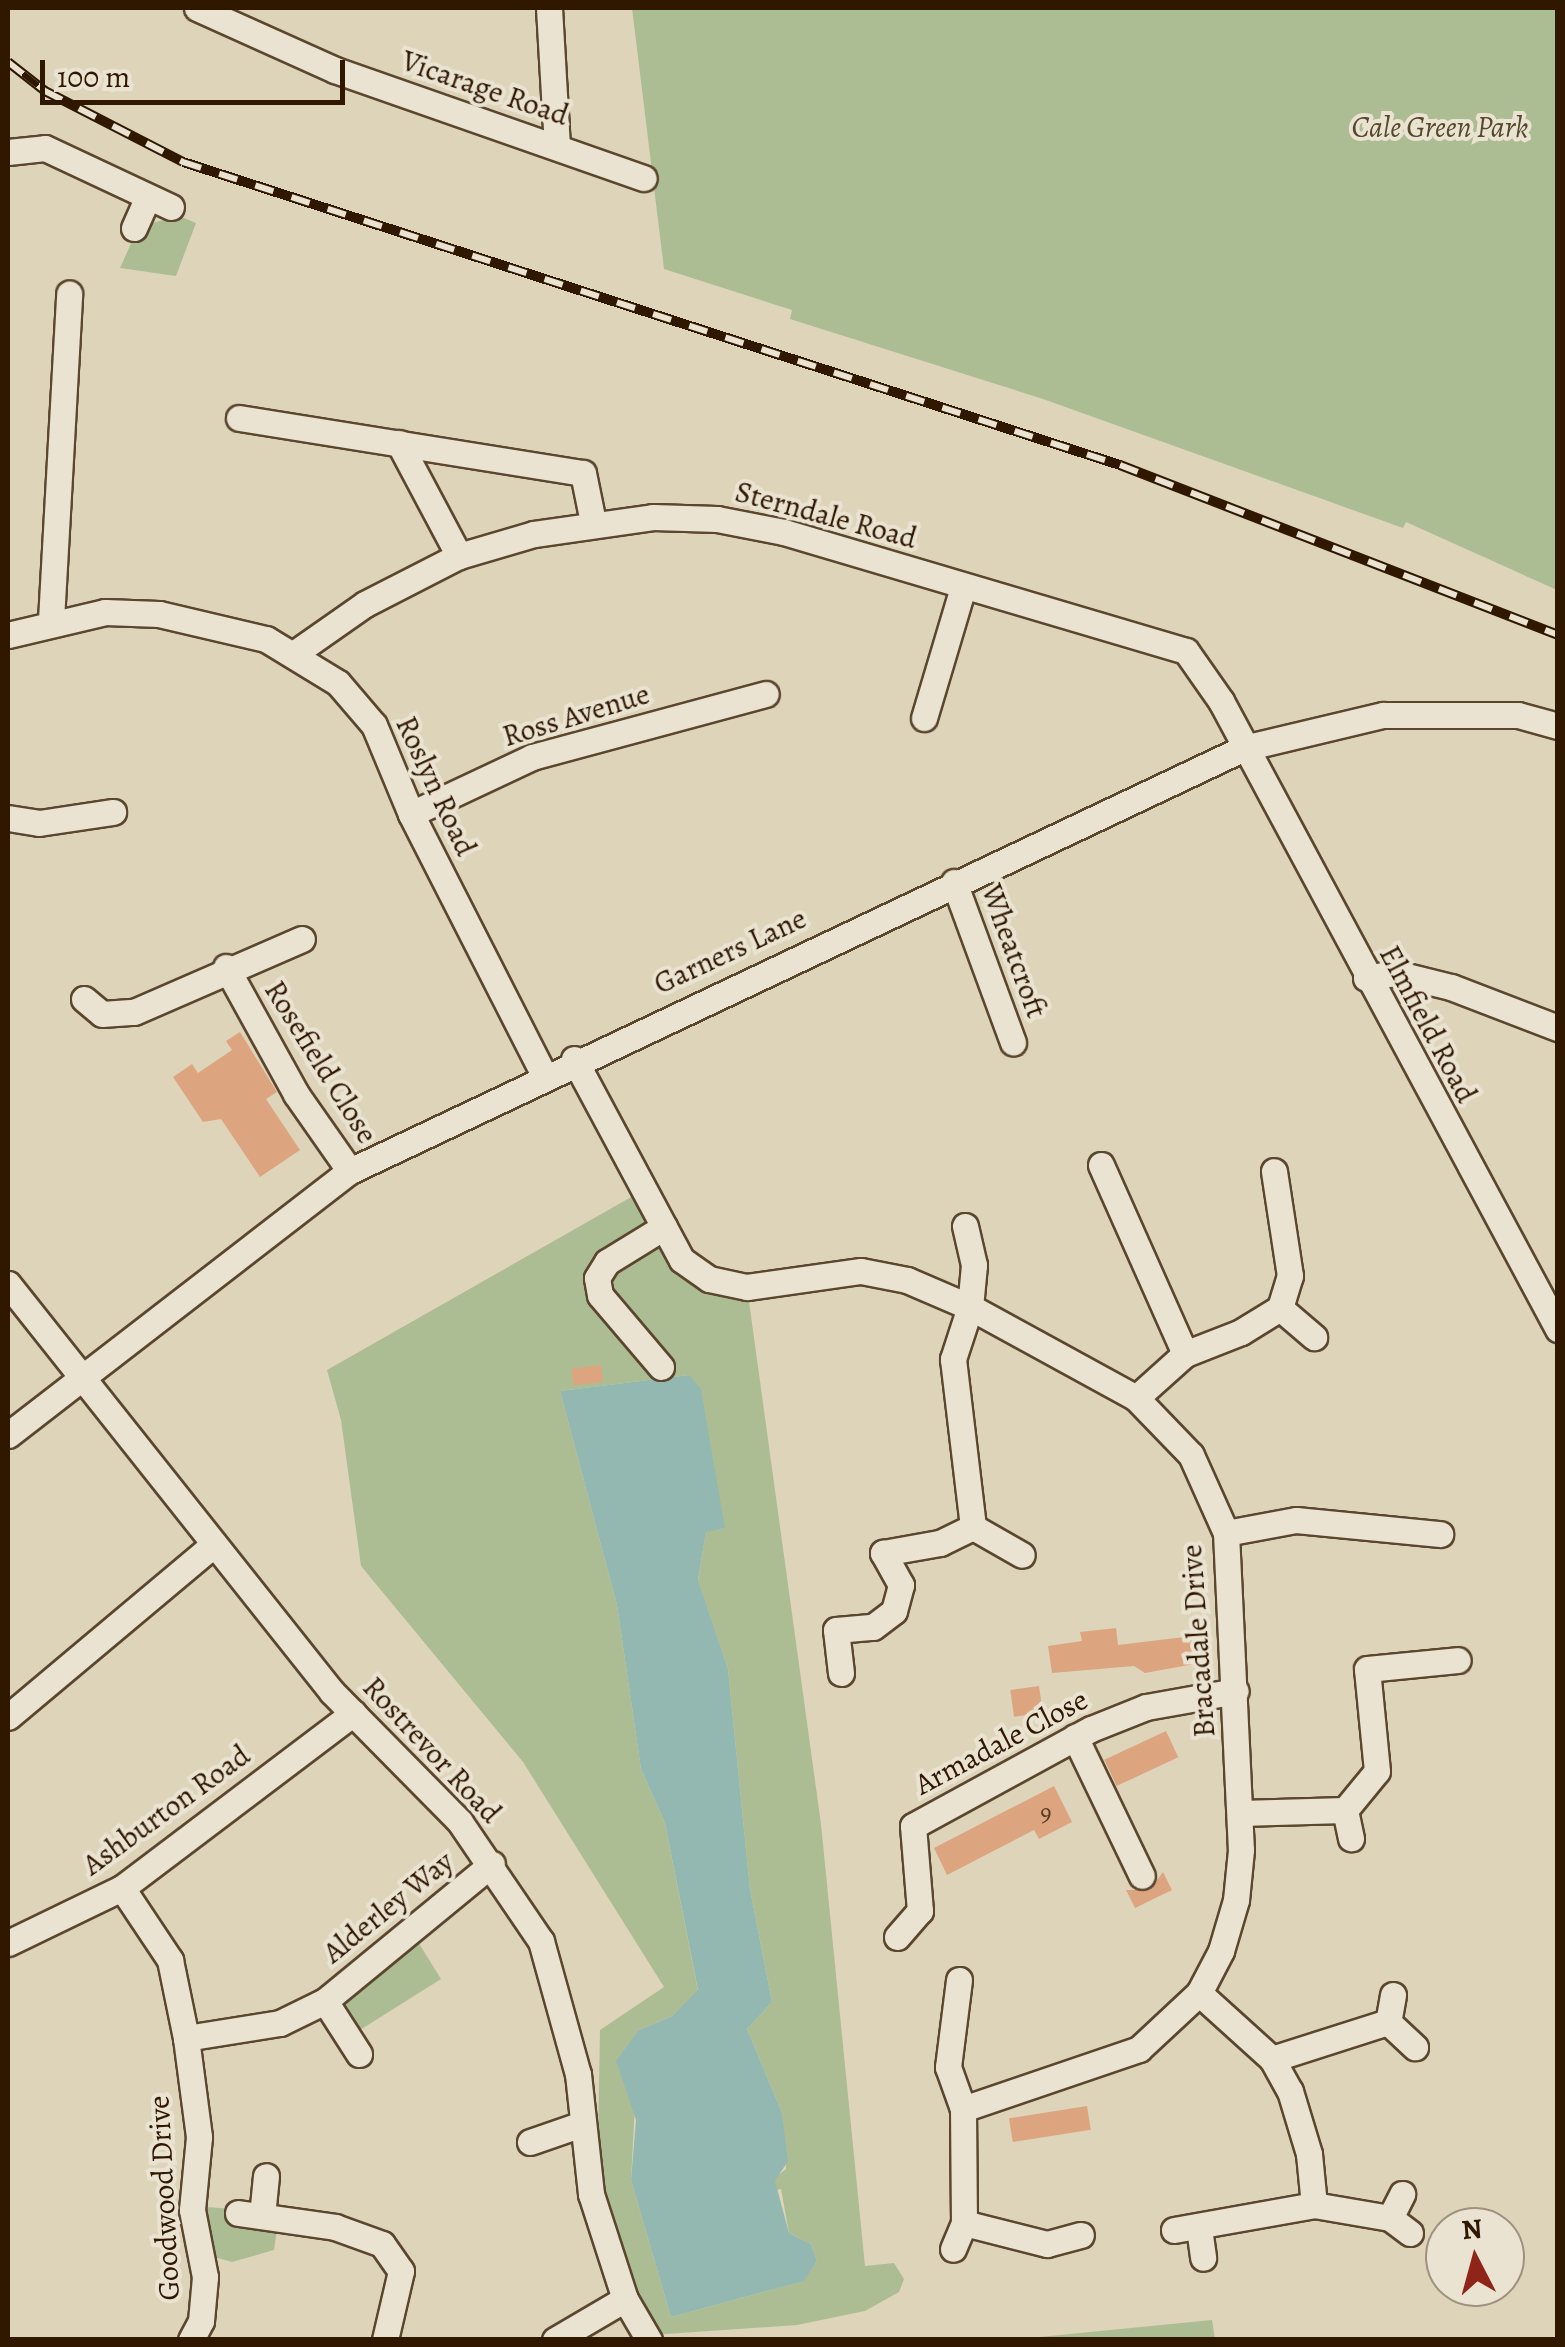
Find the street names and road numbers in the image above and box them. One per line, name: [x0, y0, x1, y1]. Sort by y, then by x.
street label: Vicarage Road: [397, 43, 573, 133]
street label: Sterndale Road: [731, 473, 921, 557]
street label: Ross Avenue: [498, 676, 654, 754]
street label: Roslyn Road: [388, 710, 484, 862]
street label: Wheatcroft: [973, 879, 1055, 1023]
street label: Garners Lane: [648, 900, 812, 1002]
street label: Elmfield Road: [1372, 939, 1484, 1109]
street label: Rosefield Close: [257, 974, 385, 1150]
street label: Bracadale Drive: [1173, 1543, 1223, 1739]
street label: Rostrevor Road: [355, 1669, 509, 1831]
street label: Armadale Close: [908, 1681, 1094, 1803]
street label: Ashburton Road: [75, 1737, 257, 1883]
street label: Alderley Way: [315, 1843, 461, 1971]
street label: Goodwood Drive: [141, 2095, 187, 2301]

